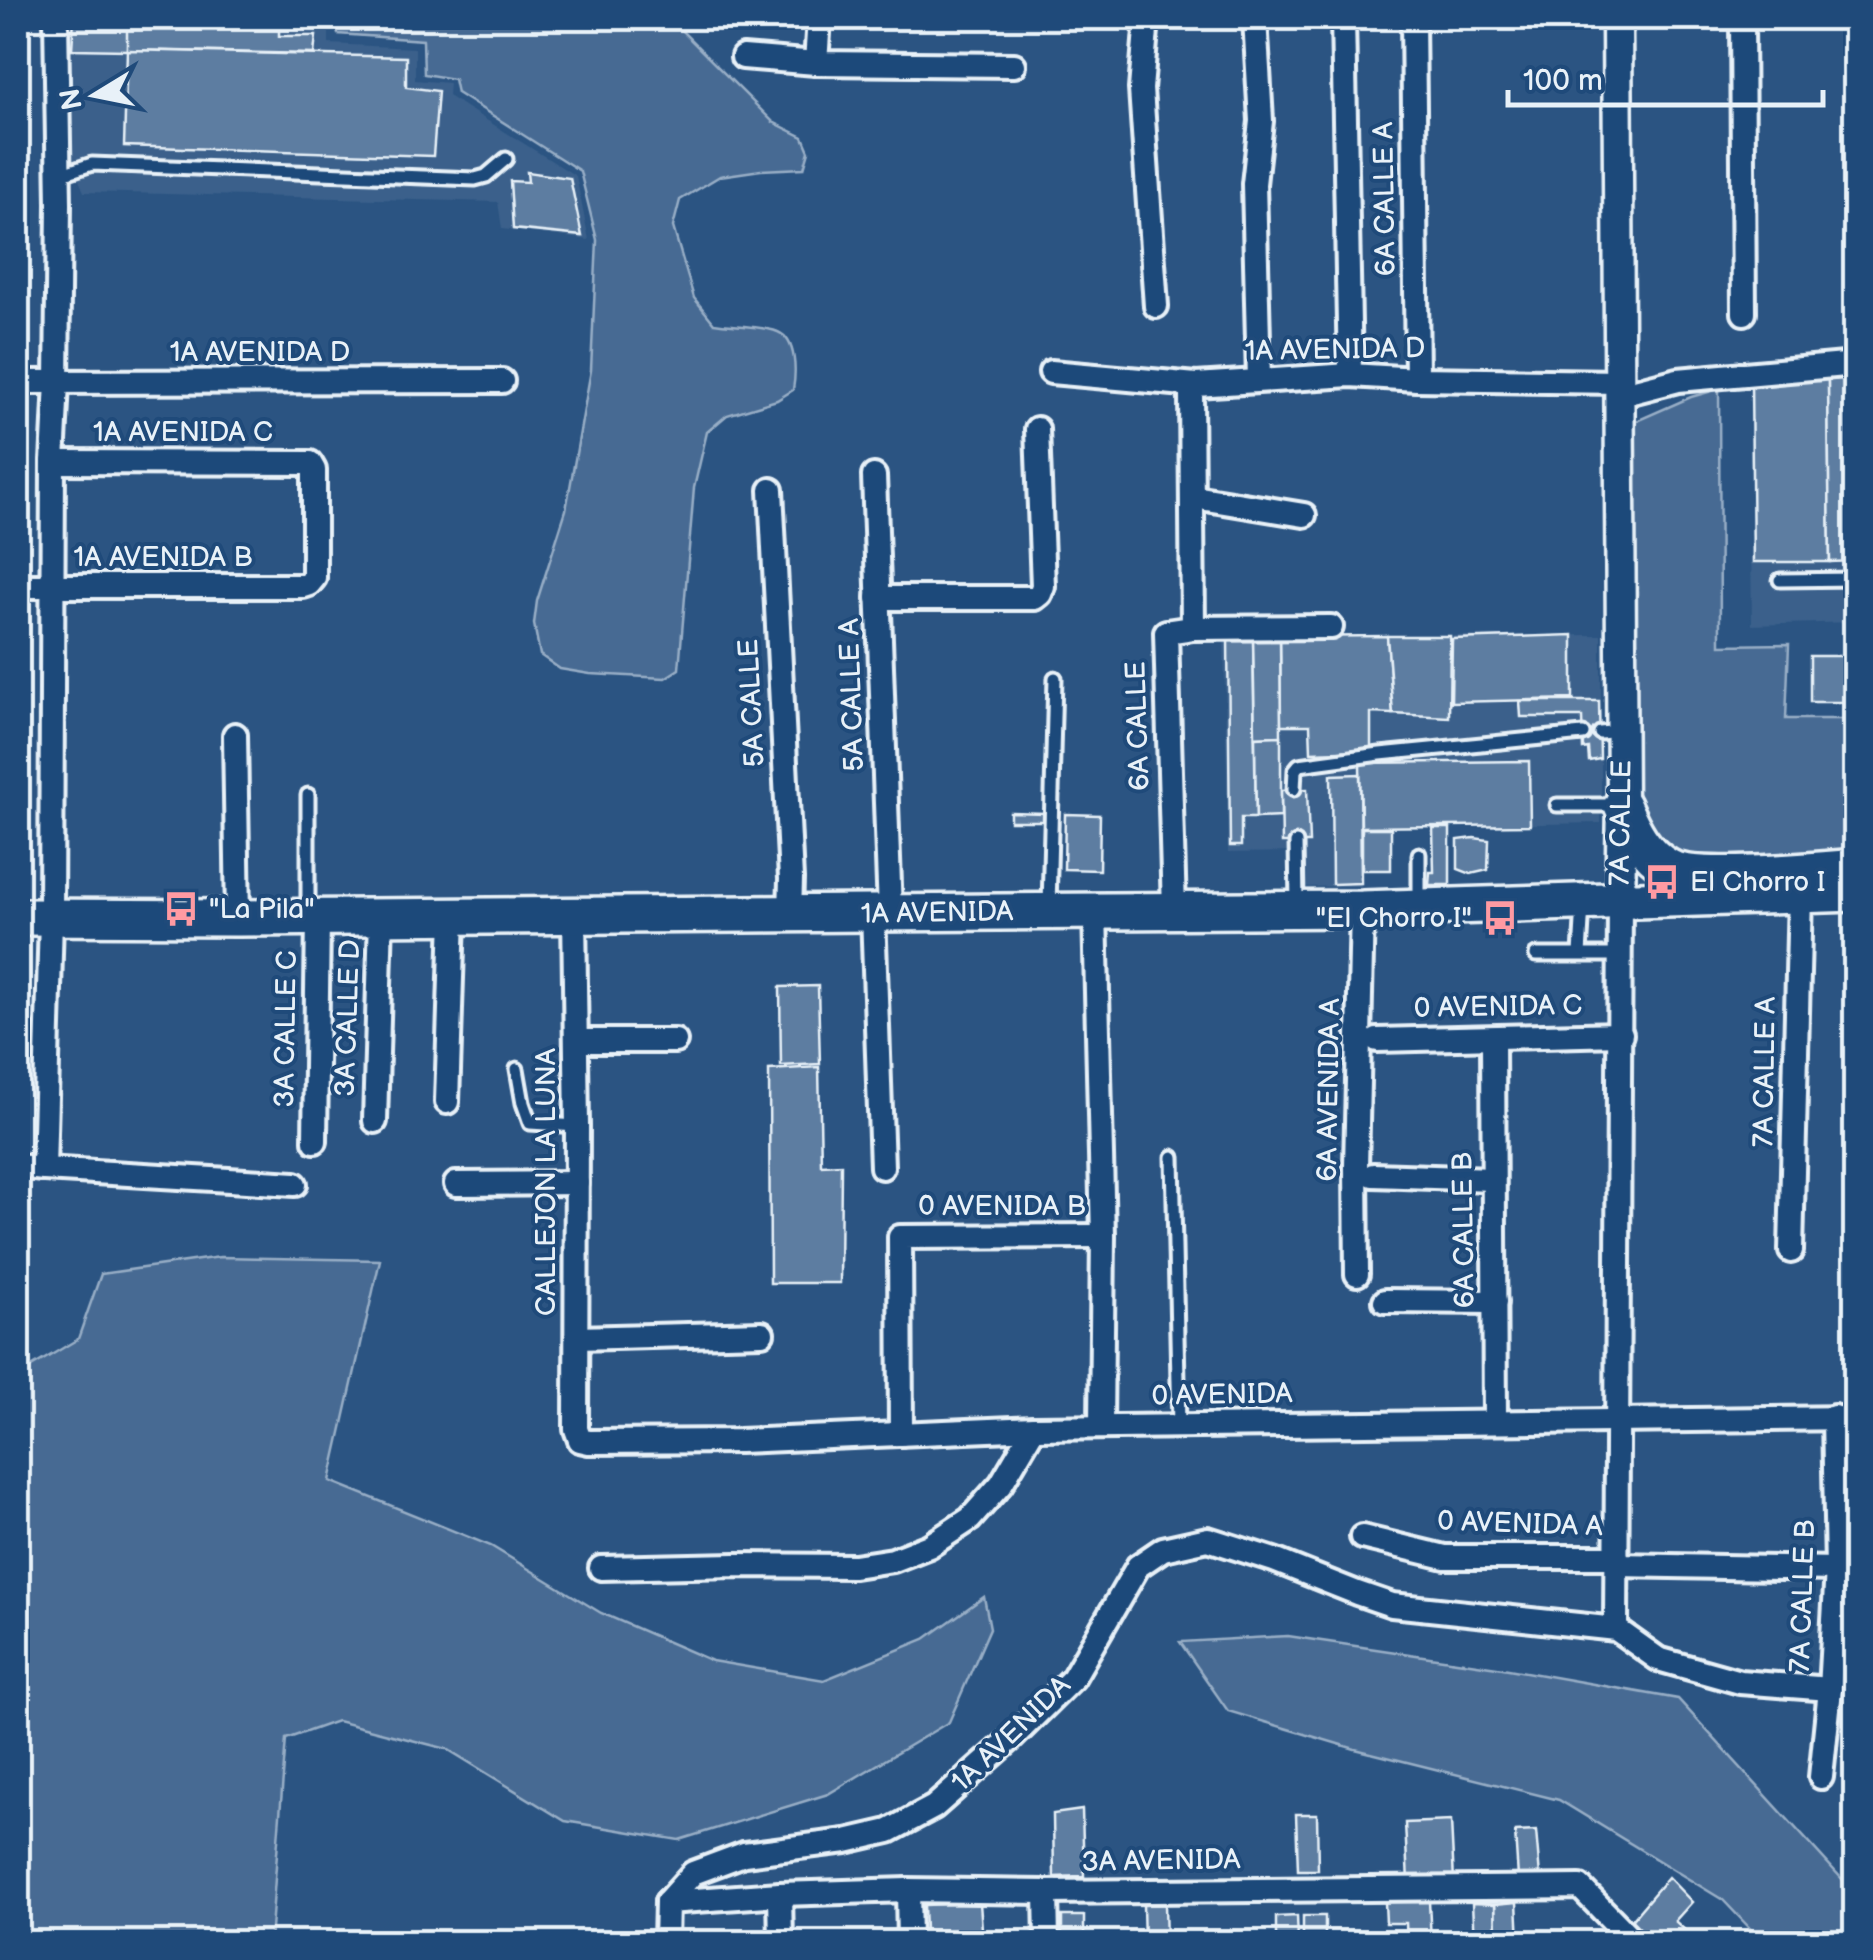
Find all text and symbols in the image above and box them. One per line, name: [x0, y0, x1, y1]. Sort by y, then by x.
north arrow: [45, 45, 145, 145]
scale bar: [1508, 45, 1823, 107]
text: 100 m: [1523, 63, 1603, 99]
text: N: [54, 86, 90, 112]
street label: 6A CALLE A: [1367, 121, 1403, 276]
street label: 1A AVENIDA D: [1245, 332, 1425, 368]
street label: 1A AVENIDA D: [170, 336, 350, 369]
street label: 1A AVENIDA C: [93, 416, 273, 449]
street label: 1A AVENIDA B: [73, 541, 253, 574]
street label: 5A CALLE A: [833, 617, 871, 772]
street label: 5A CALLE: [732, 638, 772, 768]
street label: 6A CALLE: [1119, 661, 1157, 791]
street label: 7A CALLE: [1603, 760, 1639, 886]
bus stop icon: El Chorro I: [1643, 863, 1681, 901]
place label: El Chorro I: [1690, 866, 1825, 899]
bus stop icon: "La Pila": [162, 890, 200, 928]
place label: "La Pila": [209, 893, 315, 926]
street label: 1A AVENIDA: [861, 895, 1014, 931]
bus stop icon: "El Chorro I": [1481, 899, 1519, 937]
place label: "El Chorro I": [1316, 902, 1472, 935]
street label: 3A CALLE D: [329, 939, 367, 1097]
street label: 3A CALLE C: [268, 950, 304, 1108]
street label: 0 AVENIDA C: [1414, 989, 1583, 1025]
street label: 7A CALLE A: [1747, 995, 1783, 1148]
street label: 6A AVENIDA A: [1311, 997, 1347, 1182]
street label: CALLEJON LA LUNA: [530, 1047, 563, 1316]
street label: 6A CALLE B: [1446, 1152, 1482, 1308]
street label: 0 AVENIDA B: [918, 1190, 1086, 1223]
street label: 0 AVENIDA: [1151, 1377, 1294, 1413]
street label: 0 AVENIDA A: [1437, 1505, 1604, 1543]
street label: 7A CALLE B: [1784, 1519, 1822, 1673]
street label: 1A AVENIDA: [945, 1669, 1078, 1799]
street label: 3A AVENIDA: [1081, 1843, 1242, 1879]

